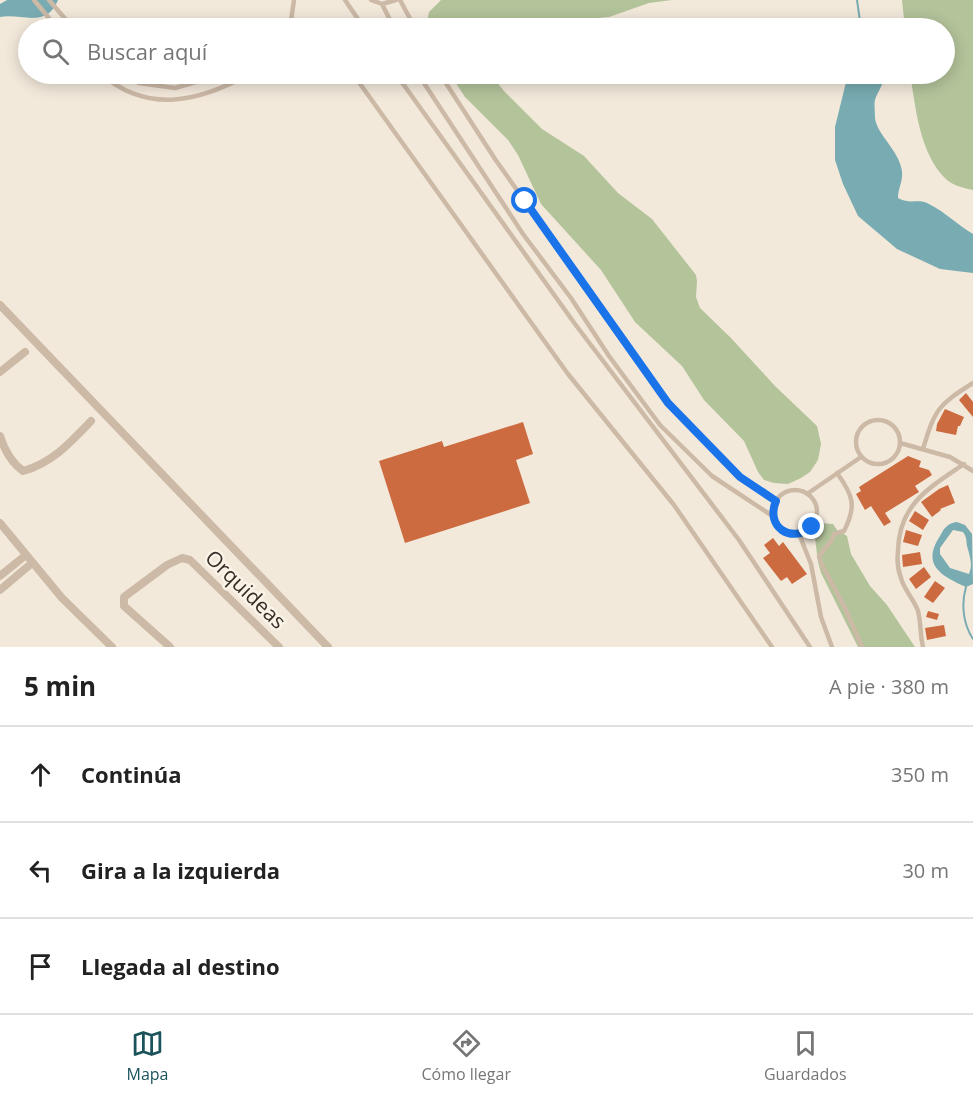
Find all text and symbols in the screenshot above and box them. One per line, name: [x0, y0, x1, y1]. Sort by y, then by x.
search box: [18, 18, 955, 84]
icon: search: [39, 35, 72, 68]
text: Buscar aquí: [87, 36, 207, 66]
route start: [511, 187, 537, 213]
route end: [798, 513, 824, 539]
street label: Orquideas: [199, 543, 293, 635]
text: 5 min: [24, 668, 96, 704]
text: A pie · 380 m: [829, 673, 949, 700]
icon: ahead: [24, 758, 57, 791]
text: Continúa: [81, 759, 182, 789]
text: 350 m: [891, 761, 949, 788]
icon: left: [24, 854, 57, 887]
text: Gira a la izquierda: [81, 855, 280, 885]
text: 30 m: [902, 857, 949, 884]
icon: arrive: [24, 950, 57, 983]
text: Llegada al destino: [81, 951, 280, 981]
tab: Mapa: [126, 1027, 168, 1085]
tab: Cómo llegar: [421, 1027, 511, 1085]
tab: Guardados: [764, 1027, 847, 1085]

